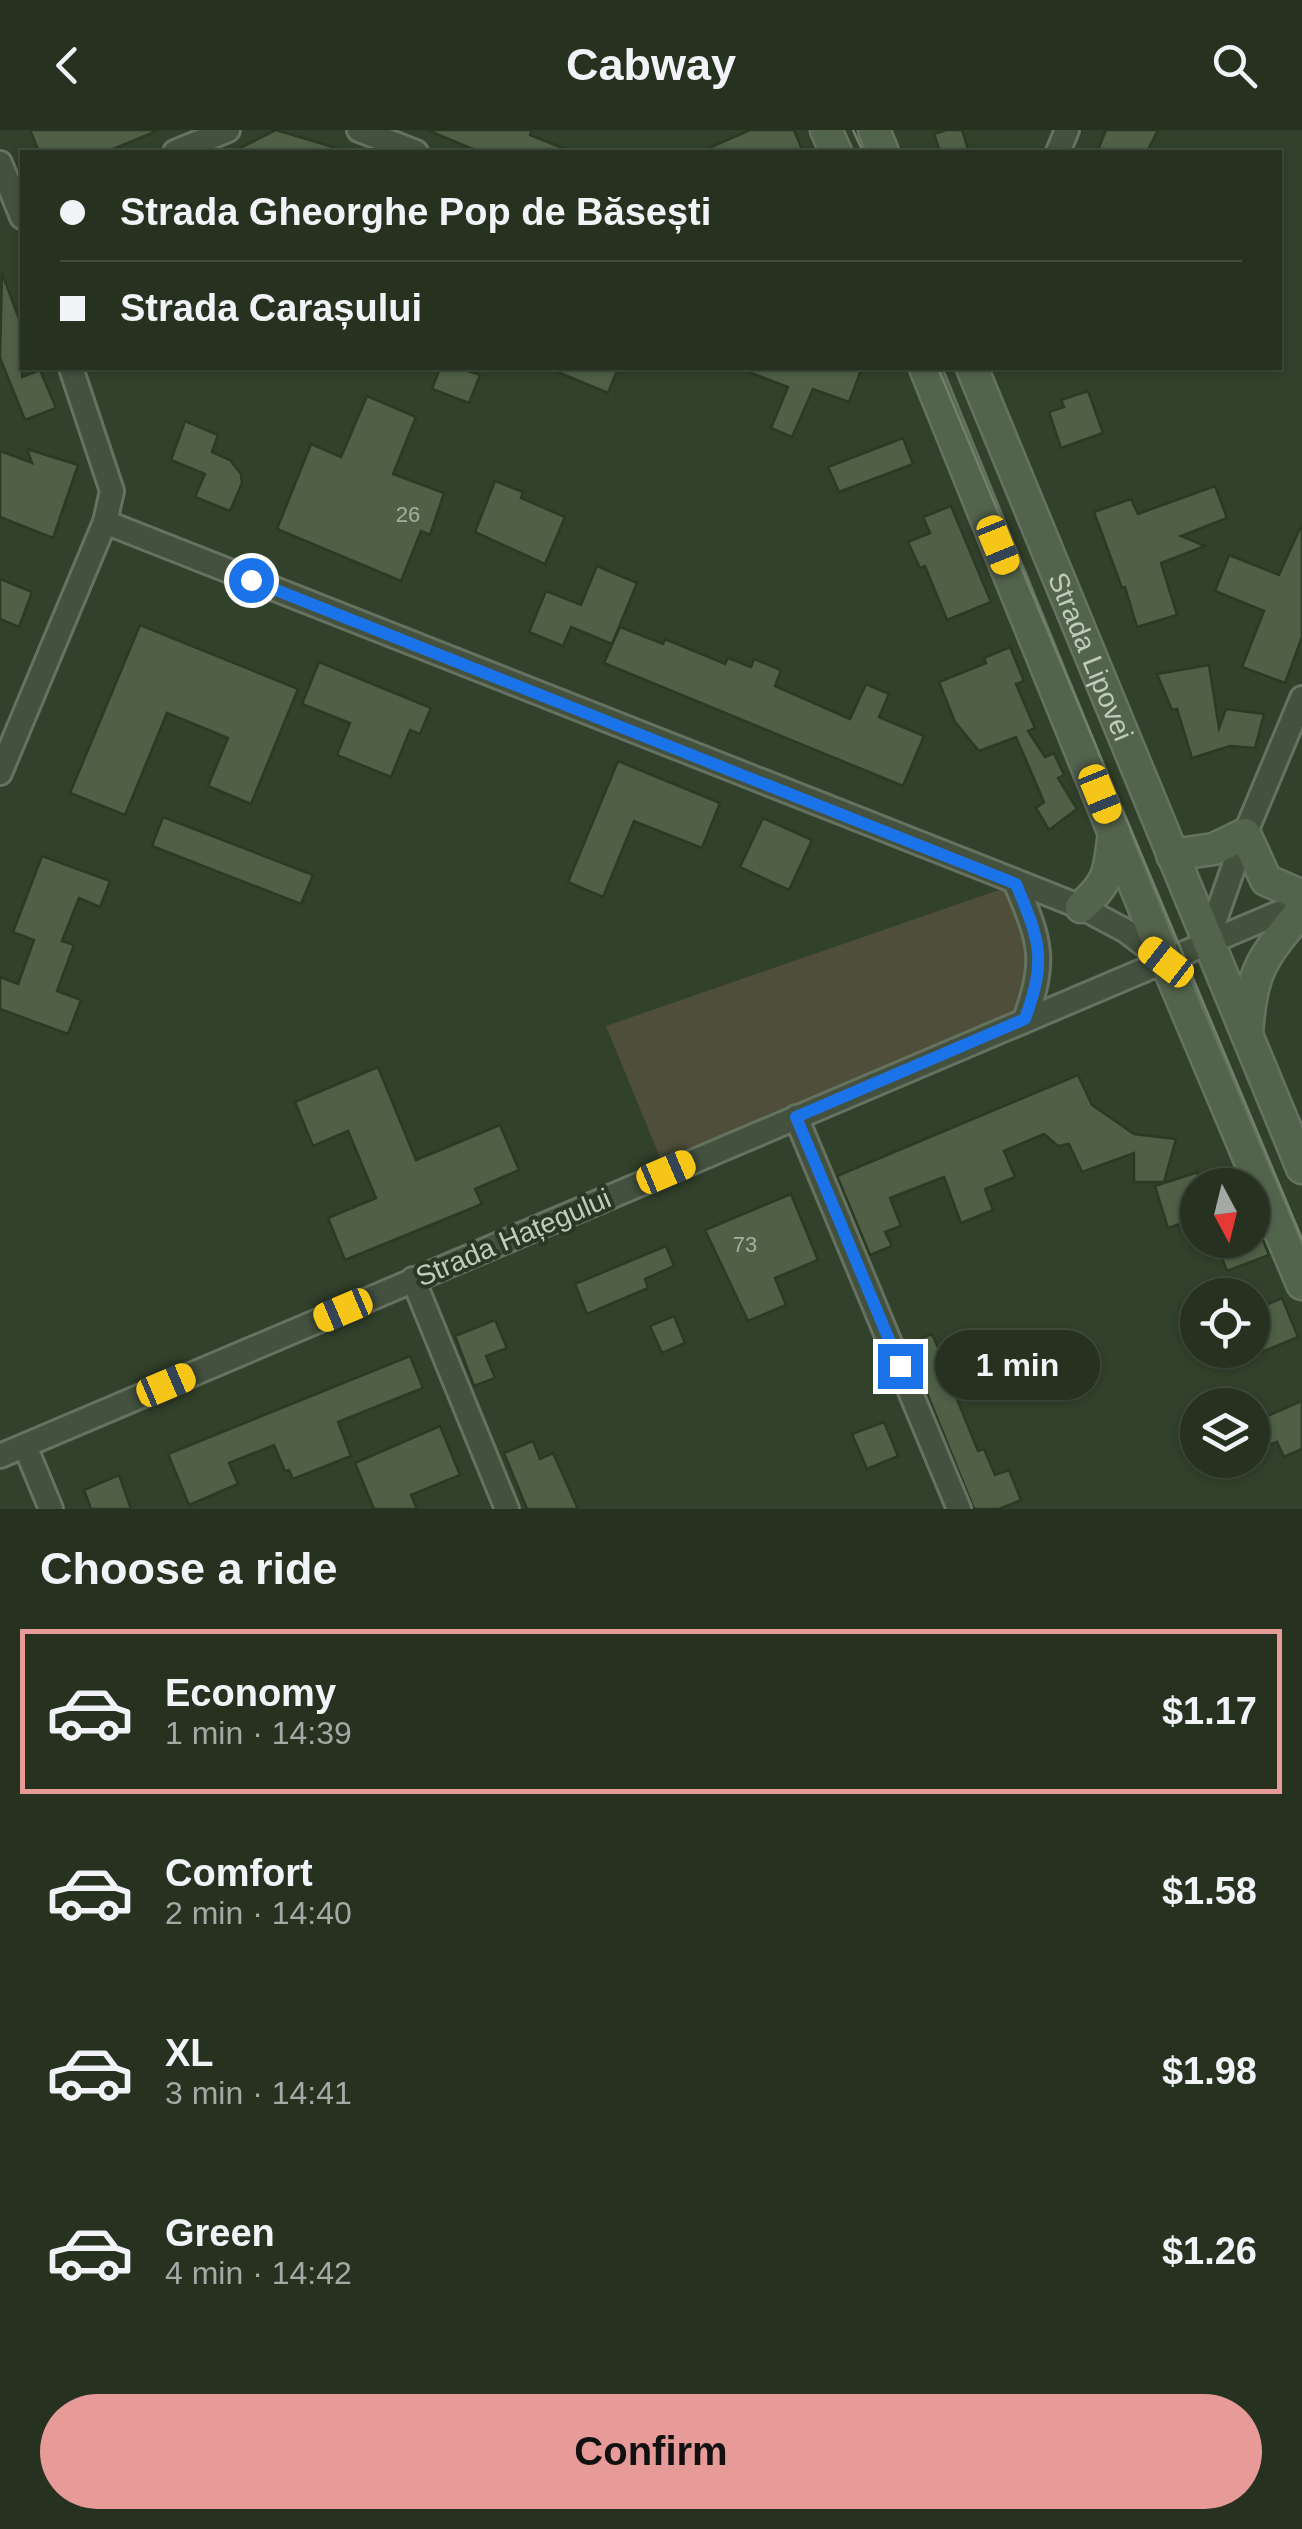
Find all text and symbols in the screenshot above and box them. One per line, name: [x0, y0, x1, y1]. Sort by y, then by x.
icon: back: [40, 38, 95, 93]
icon: search: [1207, 38, 1262, 93]
text: Cabway: [566, 39, 736, 90]
text: Strada Gheorghe Pop de Băsești: [120, 191, 711, 233]
text: Strada Carașului: [120, 287, 422, 329]
house number: 26: [396, 502, 420, 527]
car: [973, 512, 1023, 578]
route start: [229, 558, 274, 603]
street label: Strada Lipovei: [1042, 568, 1139, 745]
car: [1075, 761, 1125, 827]
car: [1133, 932, 1199, 992]
car: [633, 1146, 699, 1198]
north arrow: [1180, 1168, 1270, 1258]
map controls: [1180, 1168, 1270, 1478]
street label: Strada Hațegului: [411, 1182, 615, 1292]
house number: 73: [733, 1232, 757, 1257]
button: locate: [1180, 1278, 1270, 1368]
car: [310, 1284, 376, 1336]
callout: 1 min: [935, 1331, 1100, 1401]
route end: [878, 1344, 923, 1389]
text: 1 min: [976, 1347, 1059, 1383]
car: [133, 1359, 199, 1411]
button: layers: [1180, 1388, 1270, 1478]
text: Choose a ride: [40, 1543, 338, 1594]
icon: car: [45, 1667, 135, 1757]
text: Economy: [165, 1672, 336, 1714]
text: $1.17: [1162, 1690, 1257, 1732]
text: 1 min · 14:39: [165, 1715, 352, 1751]
icon: car: [45, 1847, 135, 1937]
text: Comfort: [165, 1852, 313, 1894]
text: $1.58: [1162, 1870, 1257, 1912]
text: 2 min · 14:40: [165, 1895, 352, 1931]
icon: car: [45, 2027, 135, 2117]
text: XL: [165, 2032, 214, 2074]
text: $1.98: [1162, 2050, 1257, 2092]
text: 3 min · 14:41: [165, 2075, 352, 2111]
icon: car: [45, 2207, 135, 2297]
text: Green: [165, 2212, 275, 2254]
text: $1.26: [1162, 2230, 1257, 2272]
text: 4 min · 14:42: [165, 2255, 352, 2291]
button: Confirm: [40, 2394, 1262, 2509]

